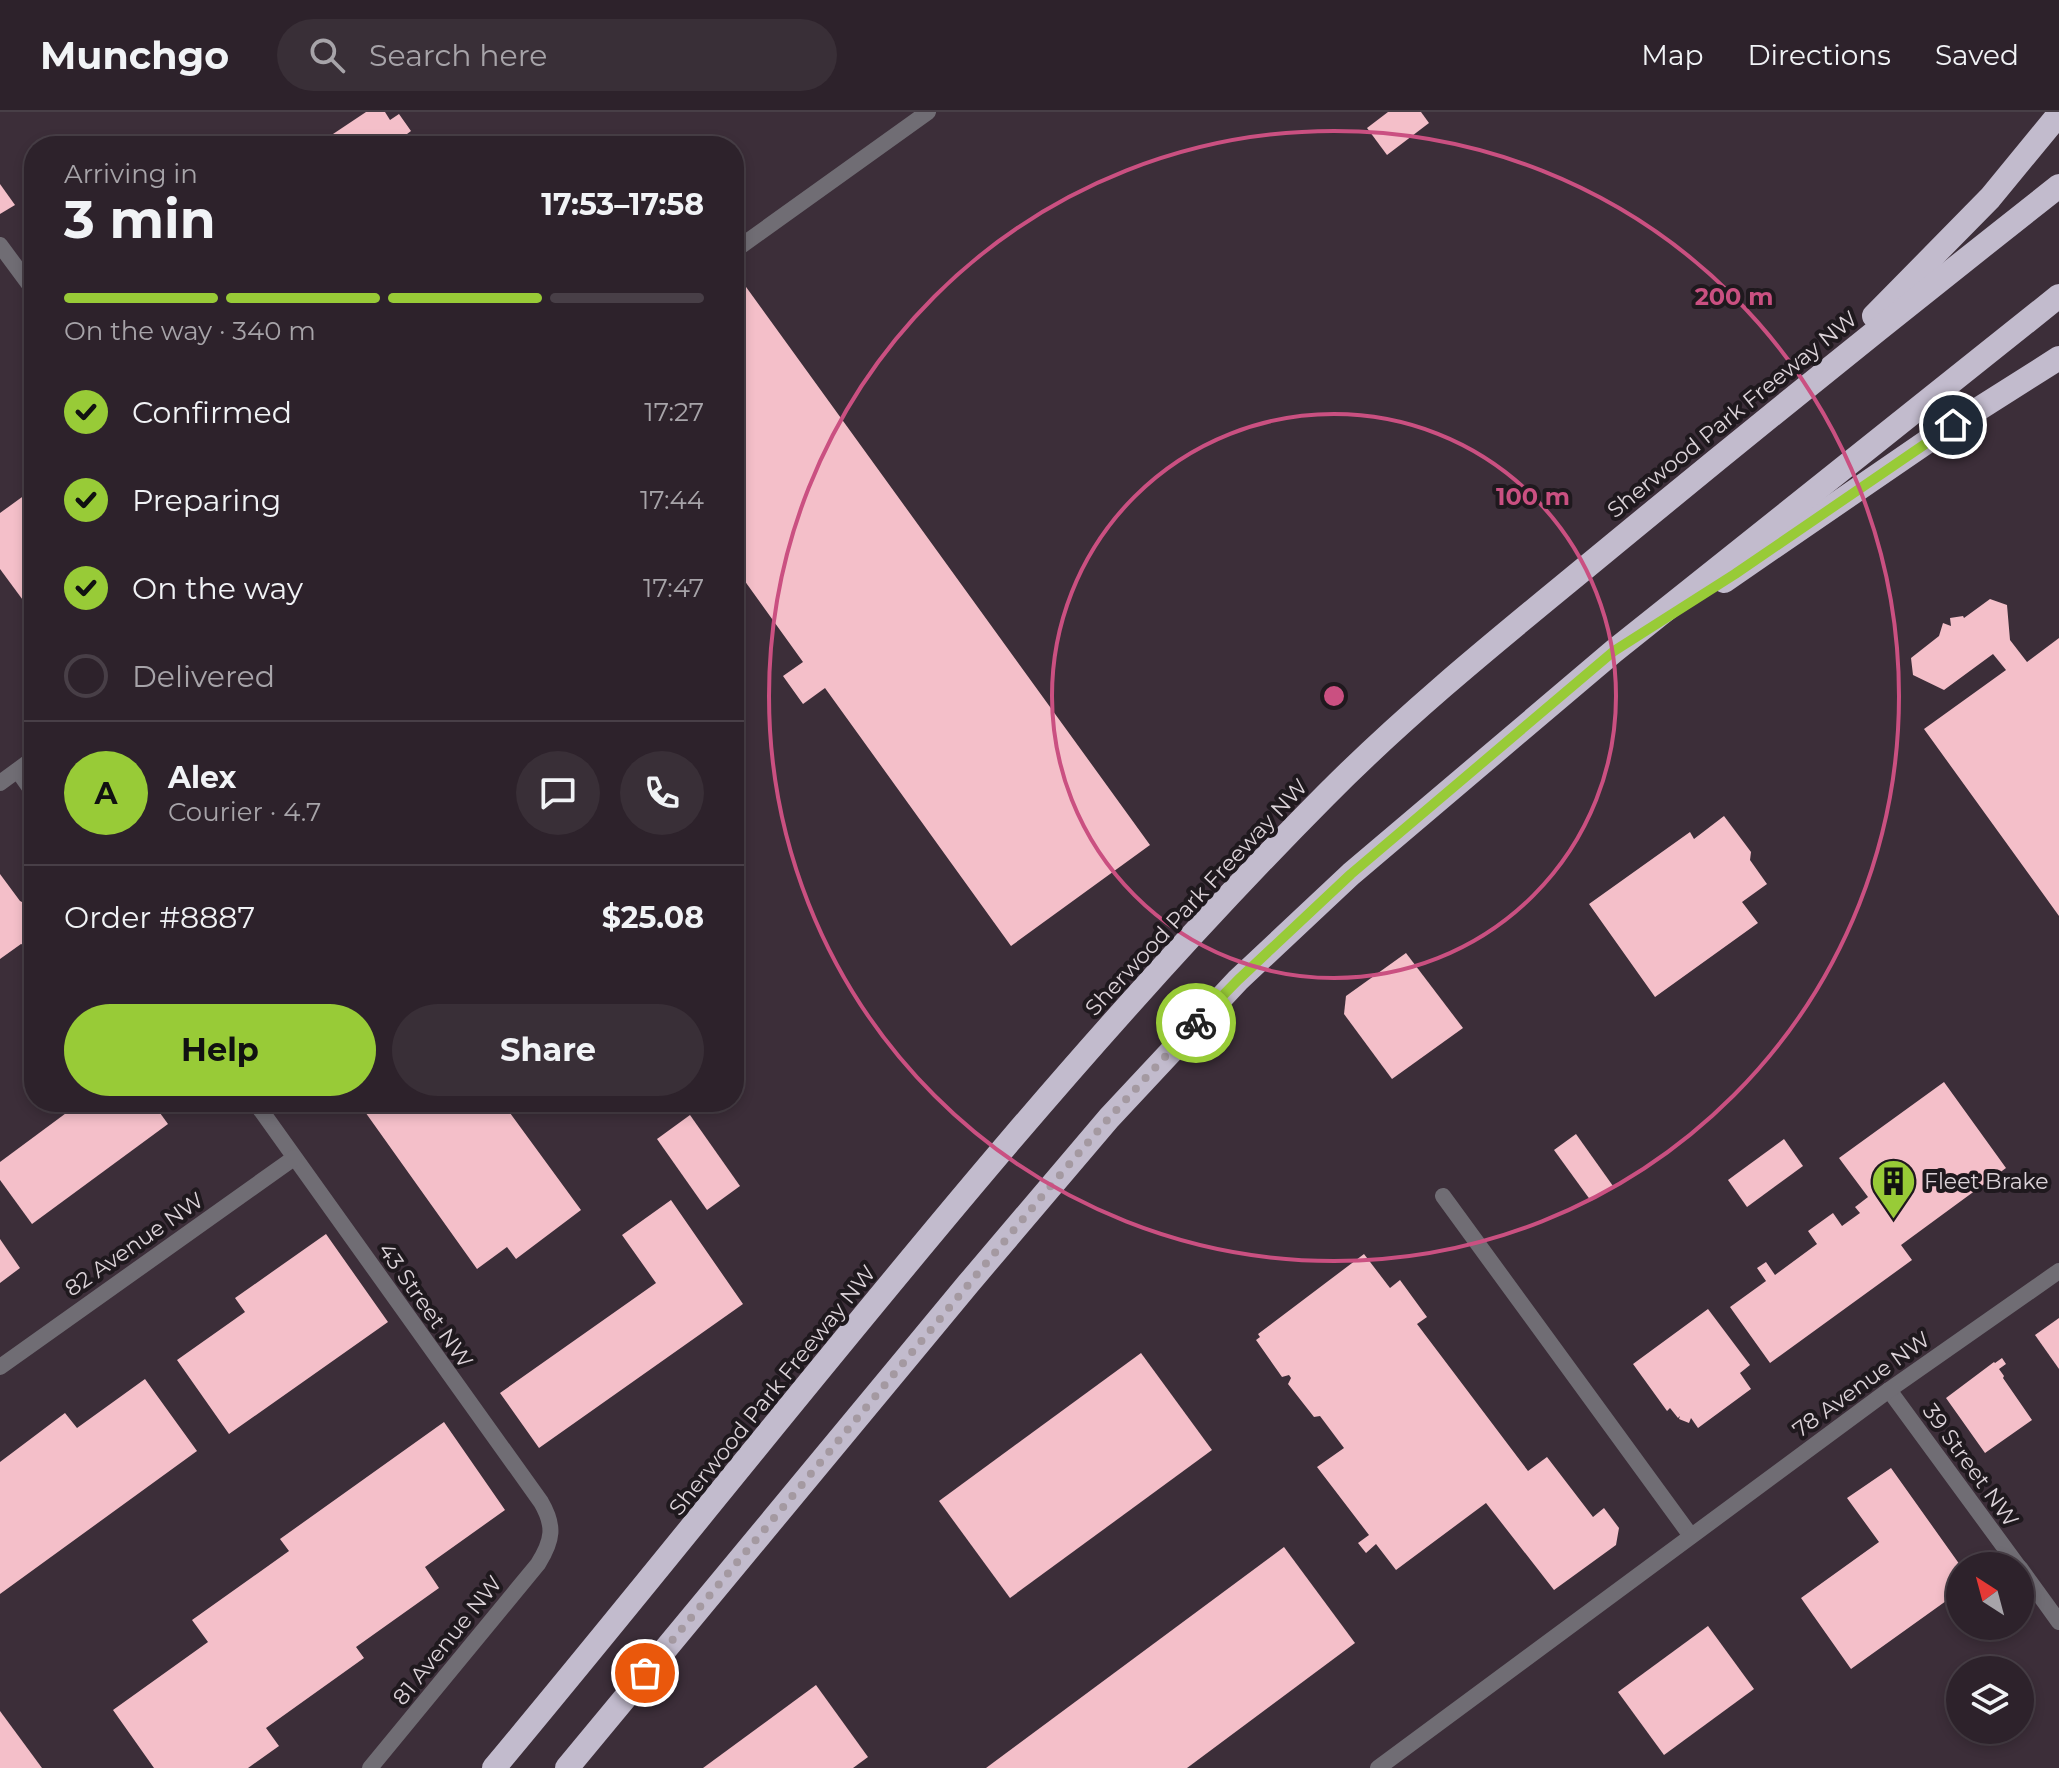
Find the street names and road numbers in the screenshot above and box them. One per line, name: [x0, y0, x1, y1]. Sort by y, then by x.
street label: Sherwood Park Freeway NW: [1602, 305, 1863, 524]
street label: Sherwood Park Freeway NW: [1079, 773, 1313, 1021]
street label: 82 Avenue NW: [60, 1187, 209, 1302]
street label: 43 Street NW: [372, 1237, 479, 1373]
street label: Sherwood Park Freeway NW: [663, 1260, 882, 1521]
street label: 78 Avenue NW: [1787, 1326, 1935, 1443]
street label: 39 Street NW: [1917, 1398, 2024, 1532]
street label: 81 Avenue NW: [387, 1570, 508, 1710]

